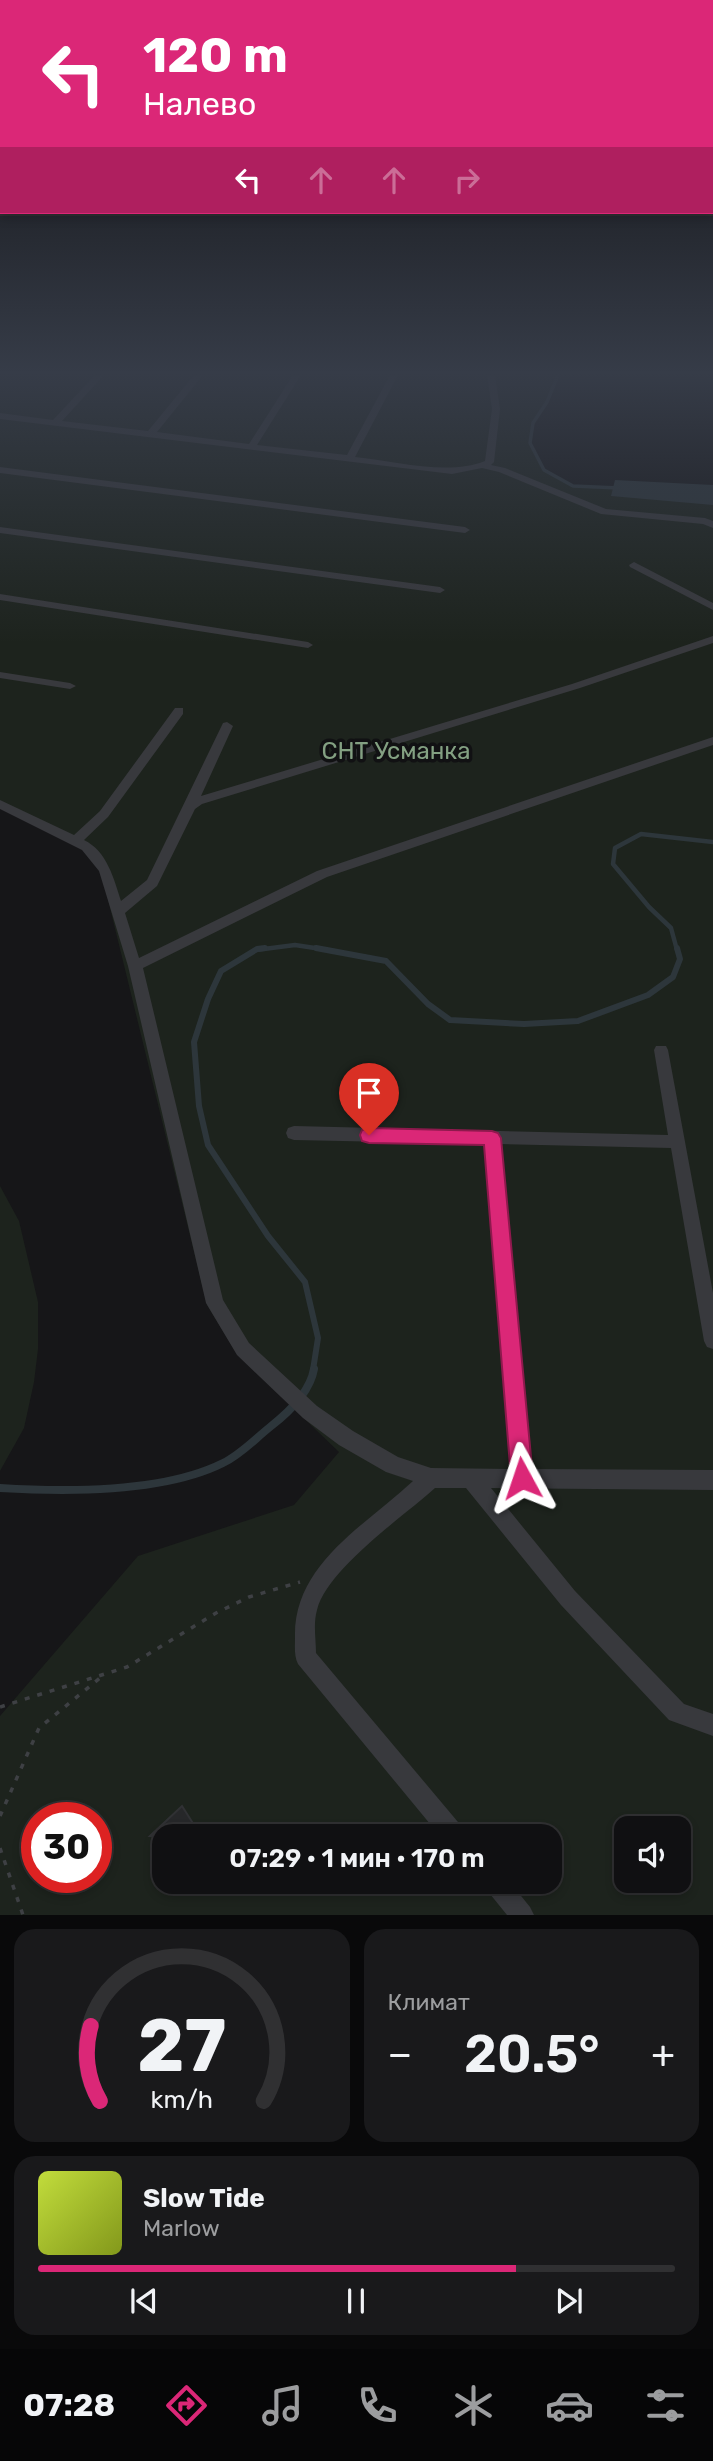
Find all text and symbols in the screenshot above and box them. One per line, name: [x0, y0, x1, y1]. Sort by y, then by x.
text: 120 m: [143, 26, 288, 84]
icon: left: [28, 28, 119, 119]
text: Налево: [143, 85, 256, 123]
icon: left: [229, 161, 267, 199]
icon: ahead: [302, 161, 340, 199]
icon: ahead: [375, 161, 413, 199]
icon: right: [448, 161, 486, 199]
park label: СНТ Усманка: [321, 737, 471, 765]
pin: [339, 1063, 399, 1135]
icon: arrive: [350, 1074, 388, 1112]
position arrow: [485, 1441, 559, 1515]
speed limit sign: 30: [21, 1802, 112, 1893]
map controls: [614, 1816, 691, 1893]
button: sound: [614, 1816, 691, 1893]
text: 07:29 · 1 мин · 170 m: [229, 1843, 485, 1874]
text: Климат: [388, 1988, 470, 2016]
text: 27: [137, 2004, 226, 2090]
text: 20.5°: [464, 2023, 600, 2085]
text: −: [388, 2031, 412, 2077]
text: +: [651, 2031, 675, 2077]
text: km/h: [151, 2085, 213, 2114]
text: Slow Tide: [143, 2183, 265, 2214]
text: Marlow: [143, 2214, 220, 2242]
icon: previous: [125, 2282, 163, 2320]
icon: pause: [337, 2282, 375, 2320]
icon: next: [550, 2282, 588, 2320]
icon: directions: [162, 2381, 211, 2430]
icon: music: [258, 2381, 307, 2430]
icon: phone: [353, 2381, 402, 2430]
icon: climate: [449, 2381, 498, 2430]
icon: car: [545, 2381, 594, 2430]
icon: filters: [641, 2381, 690, 2430]
text: 07:28: [23, 2386, 115, 2424]

